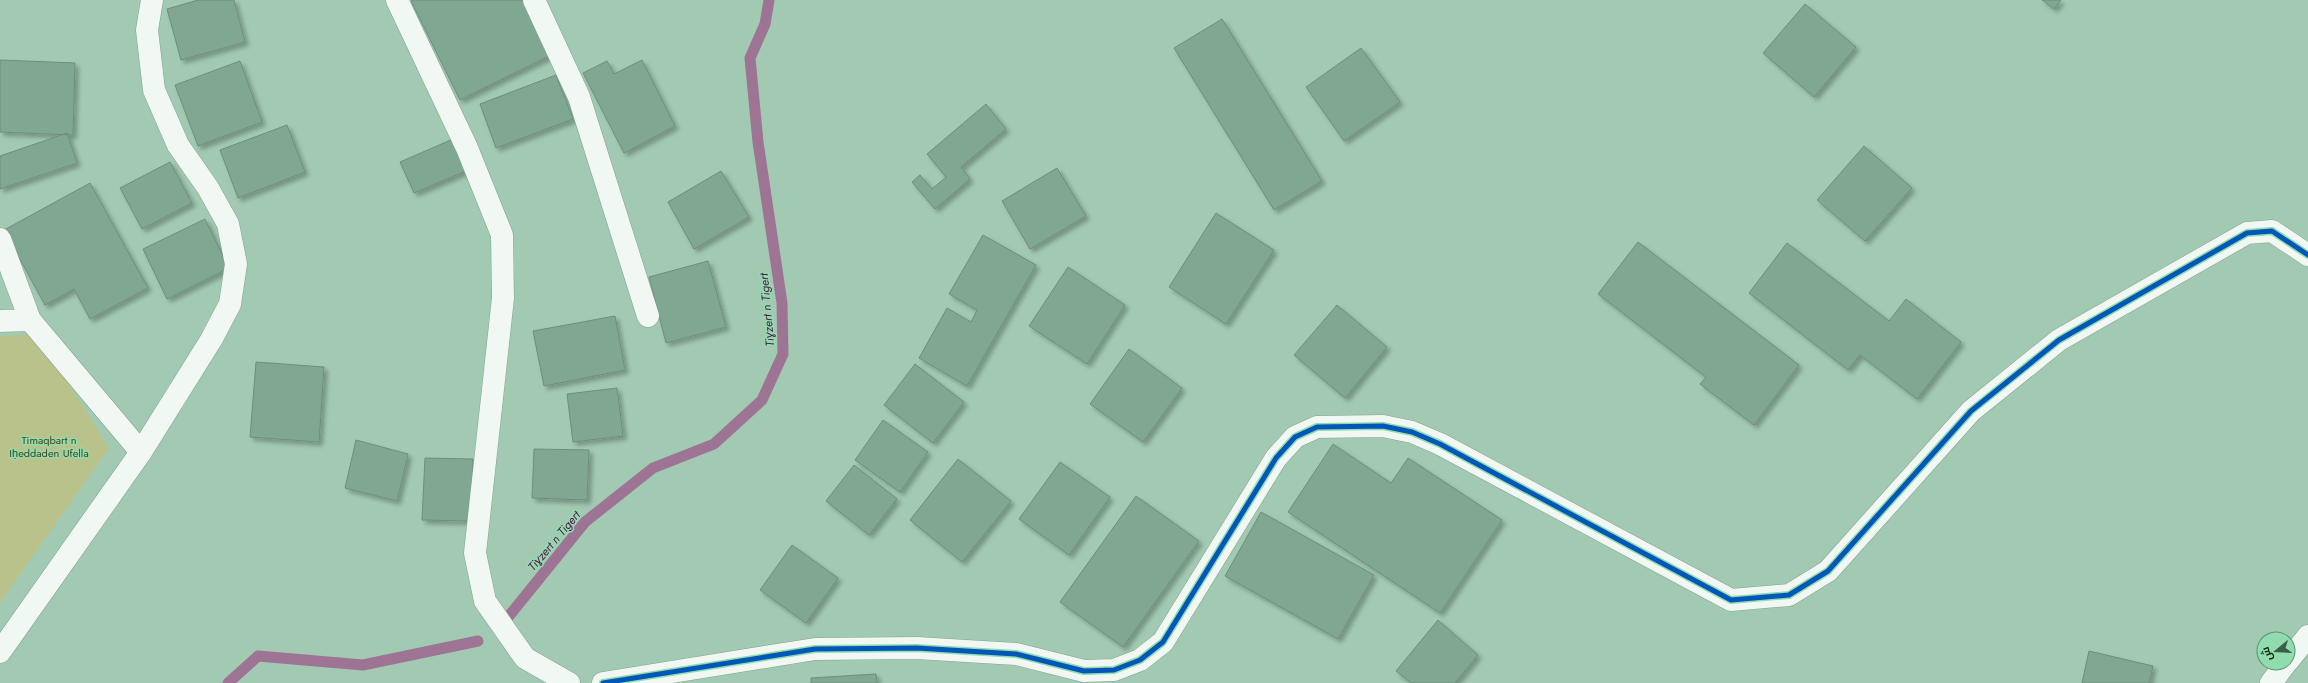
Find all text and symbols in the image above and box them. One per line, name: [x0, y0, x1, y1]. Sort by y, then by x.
water label: Tiɣzert n Tigert: [755, 271, 779, 347]
park label: Timaqbart n Iḥeddaden Ufella: [9, 432, 89, 461]
water label: Tiɣzert n Tigert: [523, 506, 585, 575]
north arrow: [2256, 631, 2296, 671]
text: ش: [2257, 645, 2276, 663]

